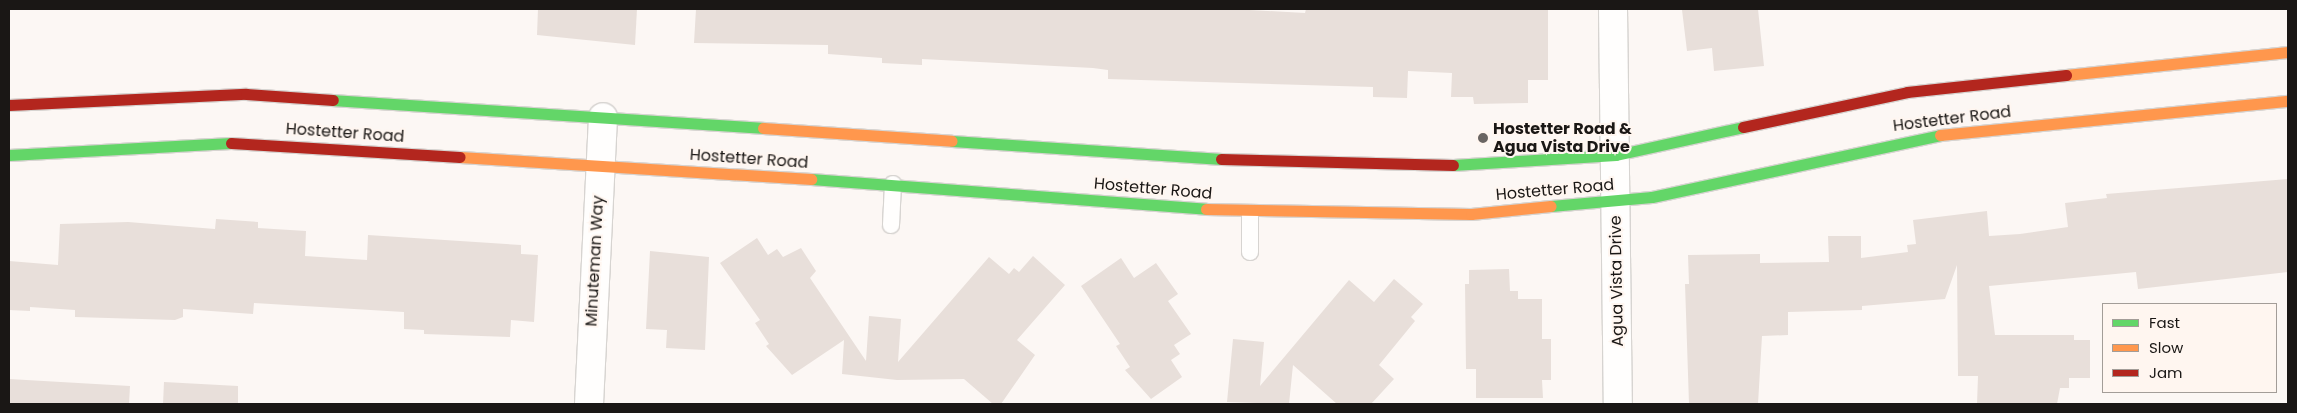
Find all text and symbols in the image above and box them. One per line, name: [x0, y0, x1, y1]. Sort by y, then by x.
street label: Hostetter Road: [1892, 102, 2012, 136]
street label: Hostetter Road: [285, 119, 405, 147]
place label: Hostetter Road & Agua Vista Drive: [1493, 119, 1632, 157]
marker: Hostetter Road & Agua Vista Drive: [1477, 132, 1489, 144]
street label: Hostetter Road: [689, 145, 809, 173]
street label: Hostetter Road: [1093, 174, 1213, 204]
street label: Hostetter Road: [1495, 175, 1615, 205]
street label: Minuteman Way: [582, 195, 608, 327]
street label: Agua Vista Drive: [1606, 215, 1628, 347]
legend: [2102, 303, 2277, 393]
text: Fast: [2149, 312, 2180, 333]
text: Slow: [2149, 337, 2183, 358]
text: Jam: [2149, 362, 2183, 383]

